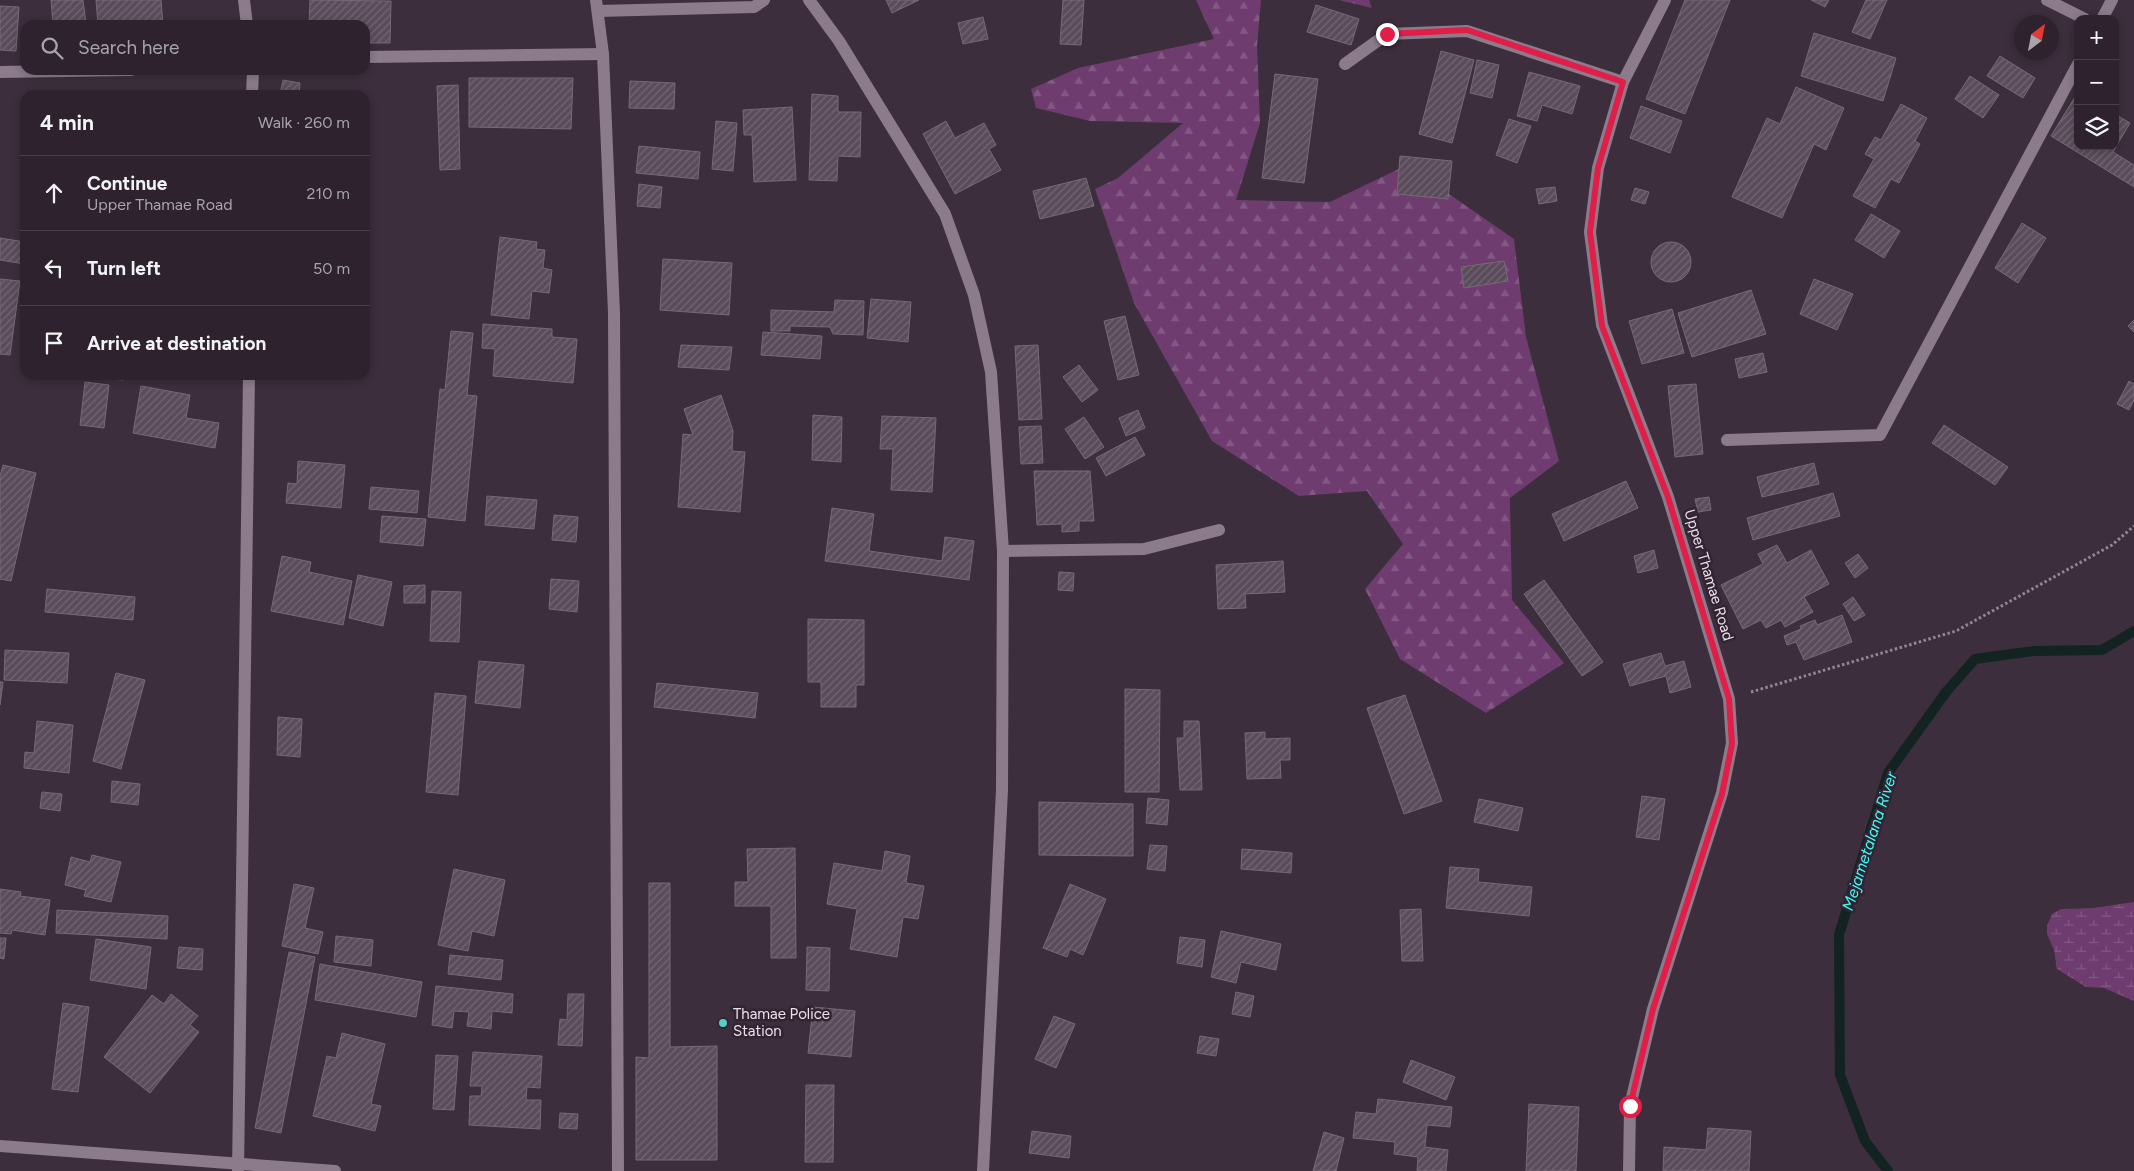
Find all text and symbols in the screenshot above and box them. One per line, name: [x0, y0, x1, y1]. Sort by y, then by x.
north arrow: [2014, 15, 2059, 60]
map controls: [2074, 15, 2119, 150]
button: +: [2074, 15, 2119, 60]
search box: [20, 20, 370, 75]
route end: [1376, 23, 1399, 46]
icon: search: [38, 34, 66, 62]
text: Search here: [78, 36, 180, 59]
button: −: [2074, 60, 2119, 105]
button: layers: [2074, 105, 2119, 150]
text: 4 min: [40, 110, 94, 135]
text: Walk · 260 m: [258, 113, 350, 132]
text: Continue: [87, 172, 167, 195]
icon: ahead: [40, 179, 68, 207]
text: 210 m: [307, 184, 350, 203]
text: Upper Thamae Road: [87, 195, 233, 214]
icon: left: [40, 254, 68, 282]
text: Turn left: [87, 257, 161, 280]
text: 50 m: [313, 259, 350, 278]
icon: arrive: [40, 329, 68, 357]
text: Arrive at destination: [87, 332, 266, 355]
street label: Upper Thamae Road: [1680, 507, 1738, 643]
water label: Mejametalana River: [1838, 769, 1901, 913]
place label: Thamae Police Station: [733, 1005, 830, 1040]
marker: Thamae Police Station: [717, 1017, 729, 1029]
route start: [1619, 1095, 1642, 1118]

